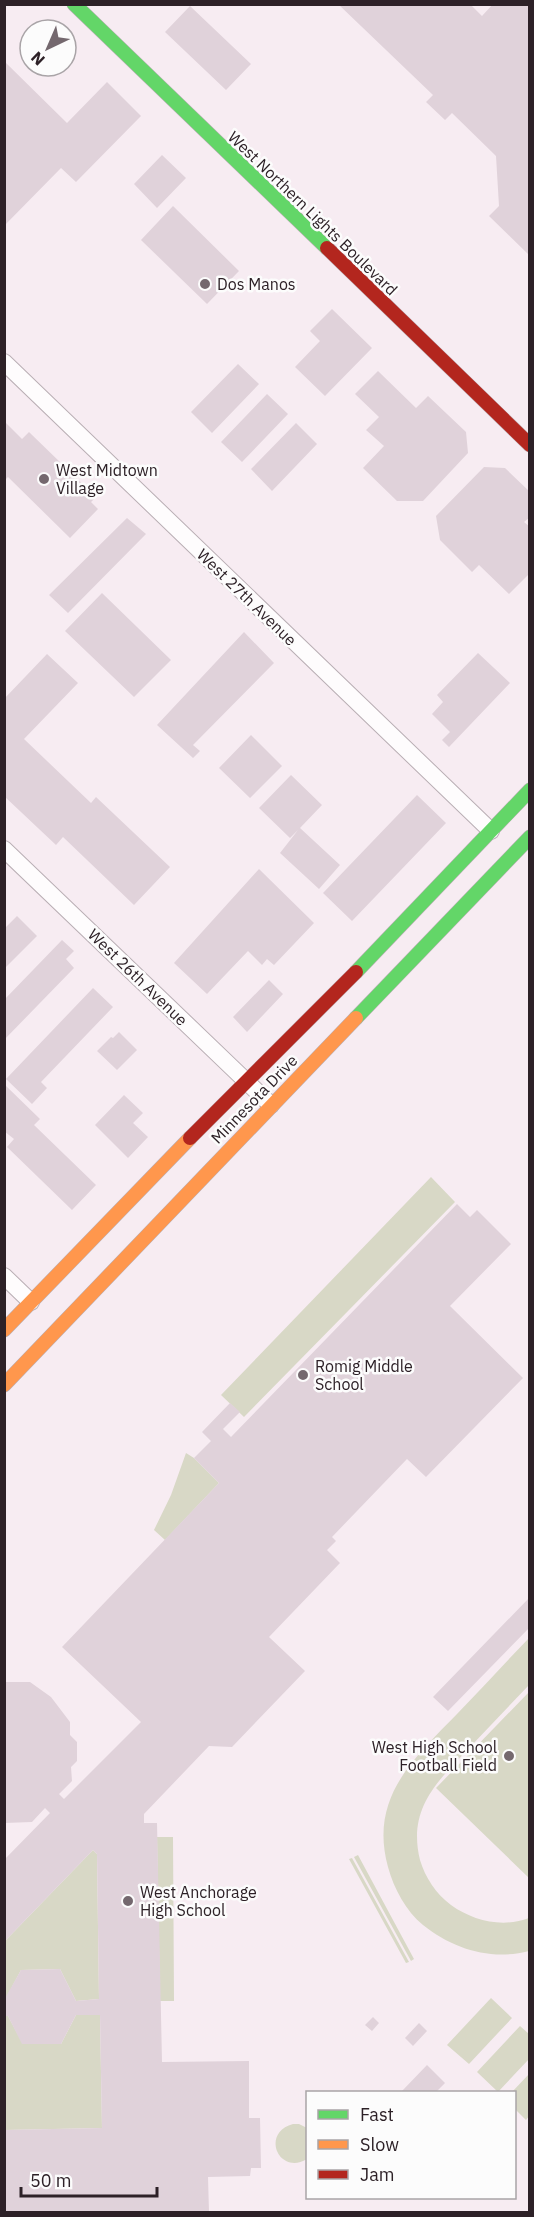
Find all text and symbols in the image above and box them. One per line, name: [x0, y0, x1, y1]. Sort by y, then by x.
north arrow: [18, 18, 78, 78]
text: N: [26, 48, 49, 70]
street label: West Northern Lights Boulevard: [224, 127, 402, 299]
place label: Dos Manos: [217, 274, 296, 294]
marker: Dos Manos: [198, 277, 212, 291]
place label: West Midtown Village: [56, 460, 158, 498]
marker: West Midtown Village: [37, 472, 51, 486]
street label: West 27th Avenue: [193, 544, 301, 650]
street label: West 26th Avenue: [84, 924, 192, 1030]
street label: Minnesota Drive: [207, 1050, 302, 1148]
place label: Romig Middle School: [315, 1356, 413, 1394]
marker: Romig Middle School: [296, 1368, 310, 1382]
place label: West High School Football Field: [372, 1737, 497, 1775]
marker: West High School Football Field: [502, 1749, 516, 1763]
place label: West Anchorage High School: [140, 1882, 257, 1920]
marker: West Anchorage High School: [121, 1894, 135, 1908]
legend: [306, 2091, 516, 2199]
text: Fast: [360, 2103, 394, 2126]
text: Slow: [360, 2133, 399, 2156]
scale bar: [21, 2160, 158, 2198]
text: Jam: [360, 2163, 395, 2186]
text: 50 m: [30, 2169, 72, 2192]

